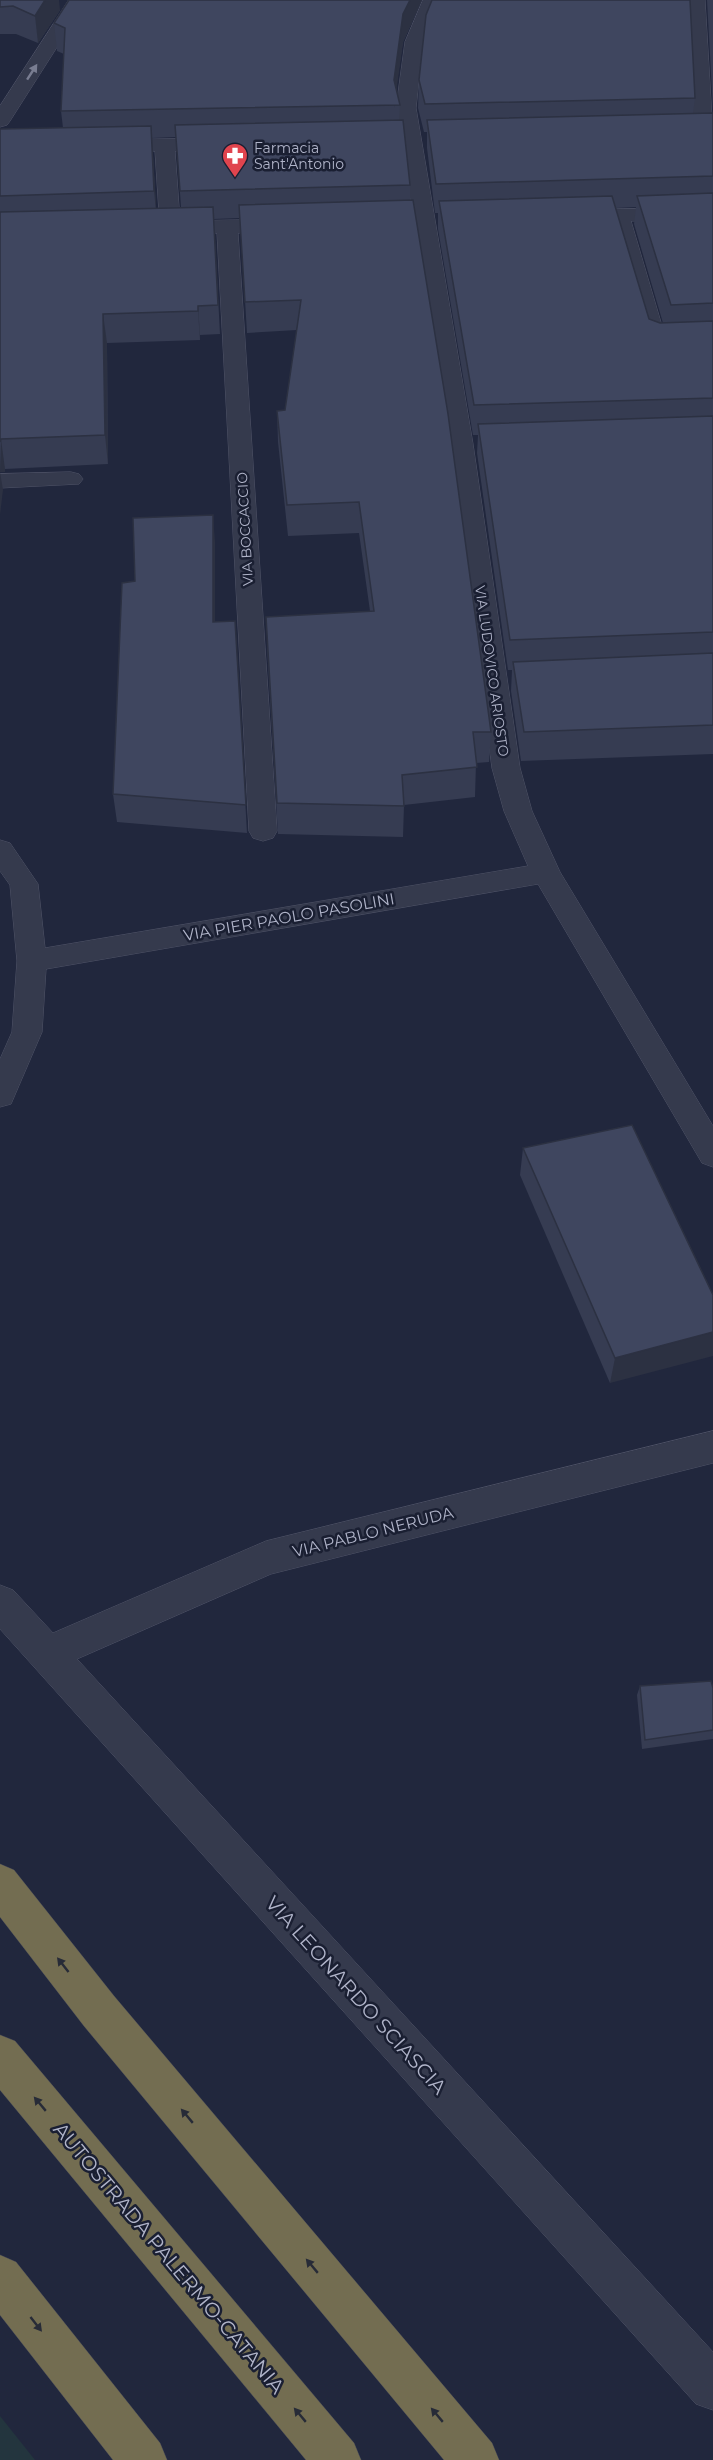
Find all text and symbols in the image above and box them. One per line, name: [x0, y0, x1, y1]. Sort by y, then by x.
one-way arrow: [26, 64, 37, 80]
place label: Farmacia Sant'Antonio: [254, 139, 344, 173]
pharmacy icon: Farmacia Sant'Antonio: [220, 141, 250, 179]
street label: VIA BOCCACCIO: [233, 471, 257, 586]
street label: VIA LUDOVICO ARIOSTO: [471, 584, 513, 758]
street label: VIA PIER PAOLO PASOLINI: [182, 889, 396, 945]
street label: VIA PABLO NERUDA: [291, 1503, 456, 1561]
street label: VIA LEONARDO SCIASCIA: [261, 1891, 452, 2100]
one-way arrow: [57, 1957, 70, 1973]
one-way arrow: [34, 2097, 47, 2112]
one-way arrow: [181, 2109, 194, 2124]
street label: AUTOSTRADA PALERMO-CATANIA: [48, 2118, 290, 2399]
one-way arrow: [306, 2258, 319, 2273]
one-way arrow: [30, 2317, 42, 2332]
one-way arrow: [294, 2408, 307, 2423]
one-way arrow: [431, 2408, 444, 2423]

